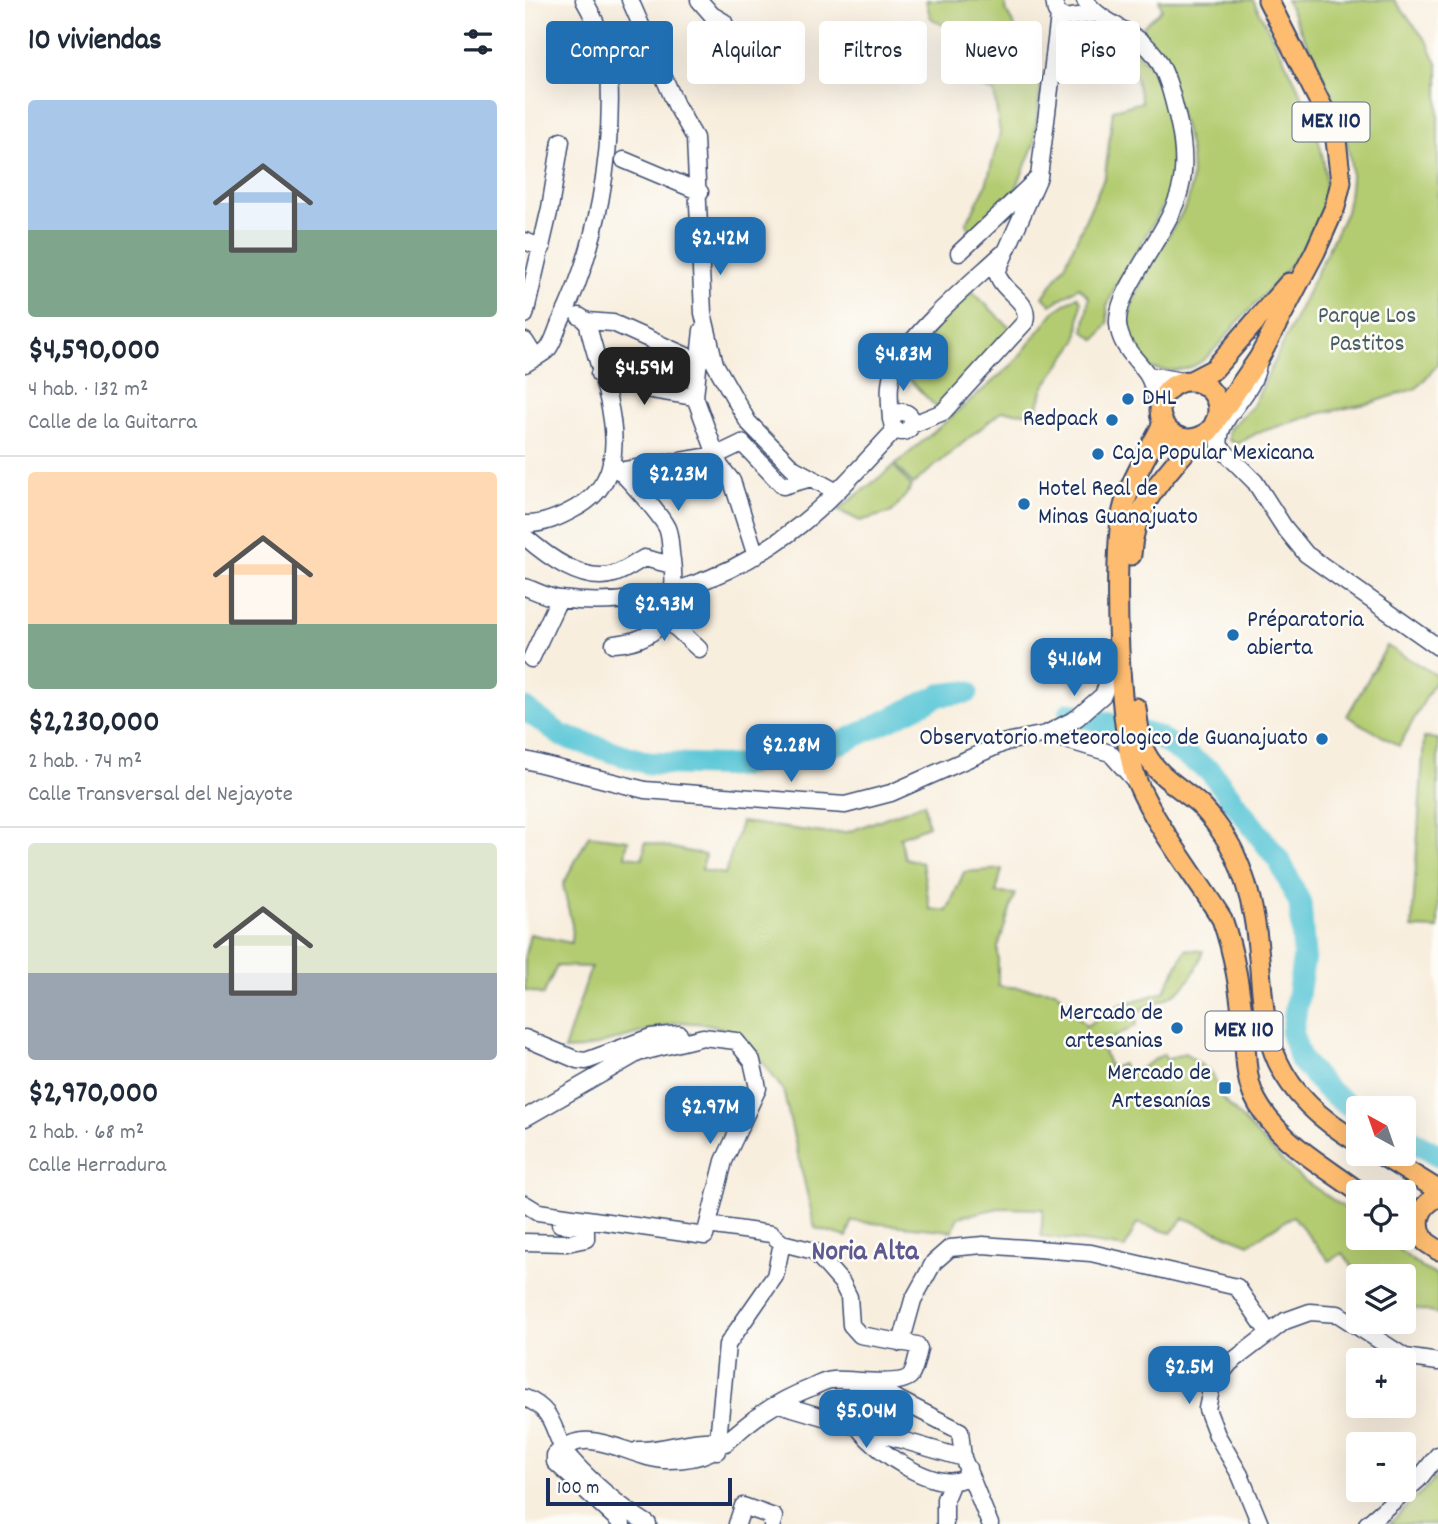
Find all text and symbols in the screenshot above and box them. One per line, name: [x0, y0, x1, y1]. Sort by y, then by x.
text: 10 viviendas: [28, 21, 162, 64]
chip: Comprar: [546, 21, 673, 84]
chip: Alquilar: [687, 21, 805, 84]
chip: Filtros: [819, 21, 927, 84]
chip: Nuevo: [941, 21, 1042, 84]
chip: Piso: [1056, 21, 1140, 84]
icon: filters: [459, 23, 497, 61]
road number: MEX 110: [1293, 102, 1369, 141]
icon: home: [200, 145, 326, 271]
pin: $2.42M: [663, 218, 777, 277]
text: $2.42M: [691, 223, 749, 256]
park label: Parque Los Pastitos: [1318, 300, 1416, 362]
text: $4,590,000: [28, 331, 160, 374]
pin: $4.83M: [846, 334, 960, 393]
text: $4.83M: [874, 339, 932, 372]
pin: $4.59M: [587, 348, 701, 407]
text: $4.59M: [614, 353, 674, 386]
text: 4 hab. · 132 m²: [28, 374, 148, 407]
place label: DHL: [1142, 382, 1177, 416]
marker: DHL: [1120, 391, 1136, 407]
place label: Redpack: [1023, 403, 1098, 437]
text: Calle de la Guitarra: [28, 407, 197, 440]
marker: Redpack: [1104, 412, 1120, 428]
place label: Caja Popular Mexicana: [1112, 437, 1314, 471]
marker: Caja Popular Mexicana: [1090, 446, 1106, 462]
pin: $2.23M: [621, 454, 735, 513]
text: $2.23M: [648, 459, 708, 492]
place label: Hotel Real de Minas Guanajuato: [1038, 473, 1198, 535]
marker: Hotel Real de Minas Guanajuato: [1016, 496, 1032, 512]
icon: home: [200, 517, 326, 643]
pin: $2.93M: [607, 584, 721, 643]
text: $2.93M: [634, 589, 694, 622]
place label: Préparatoria abierta: [1247, 604, 1364, 666]
marker: Préparatoria abierta: [1225, 627, 1241, 643]
pin: $4.16M: [1017, 638, 1131, 698]
text: $4.16M: [1047, 644, 1101, 677]
text: $2,230,000: [28, 703, 160, 746]
place label: Observatorio meteorologico de Guanajuato: [919, 722, 1308, 756]
pin: $2.28M: [734, 724, 848, 784]
text: $2.28M: [762, 730, 820, 763]
marker: Observatorio meteorologico de Guanajuato: [1314, 731, 1330, 747]
text: 2 hab. · 74 m²: [28, 746, 142, 779]
text: Calle Transversal del Nejayote: [28, 779, 293, 812]
icon: home: [200, 888, 326, 1014]
place label: Mercado de artesanias: [1059, 997, 1163, 1059]
road number: MEX 110: [1205, 1012, 1283, 1050]
marker: Mercado de artesanias: [1169, 1020, 1185, 1036]
place label: Mercado de Artesanías: [1107, 1057, 1211, 1119]
text: $2,970,000: [28, 1074, 158, 1117]
marker: Mercado de Artesanías: [1217, 1080, 1233, 1096]
pin: $2.97M: [653, 1086, 767, 1146]
text: $2.97M: [681, 1092, 739, 1125]
north arrow: [1346, 1096, 1416, 1166]
map controls: [1346, 1096, 1416, 1502]
text: 2 hab. · 68 m²: [28, 1117, 144, 1150]
text: Calle Herradura: [28, 1150, 166, 1183]
button: locate: [1346, 1180, 1416, 1250]
district label: Noria Alta: [812, 1234, 919, 1274]
button: layers: [1346, 1264, 1416, 1334]
pin: $2.5M: [1140, 1346, 1238, 1406]
button: +: [1346, 1348, 1416, 1418]
text: $2.5M: [1164, 1352, 1214, 1385]
pin: $5.04M: [809, 1390, 923, 1450]
text: $5.04M: [835, 1396, 897, 1429]
button: −: [1346, 1432, 1416, 1502]
scale bar: [546, 1475, 731, 1507]
text: 100 m: [557, 1476, 599, 1503]

